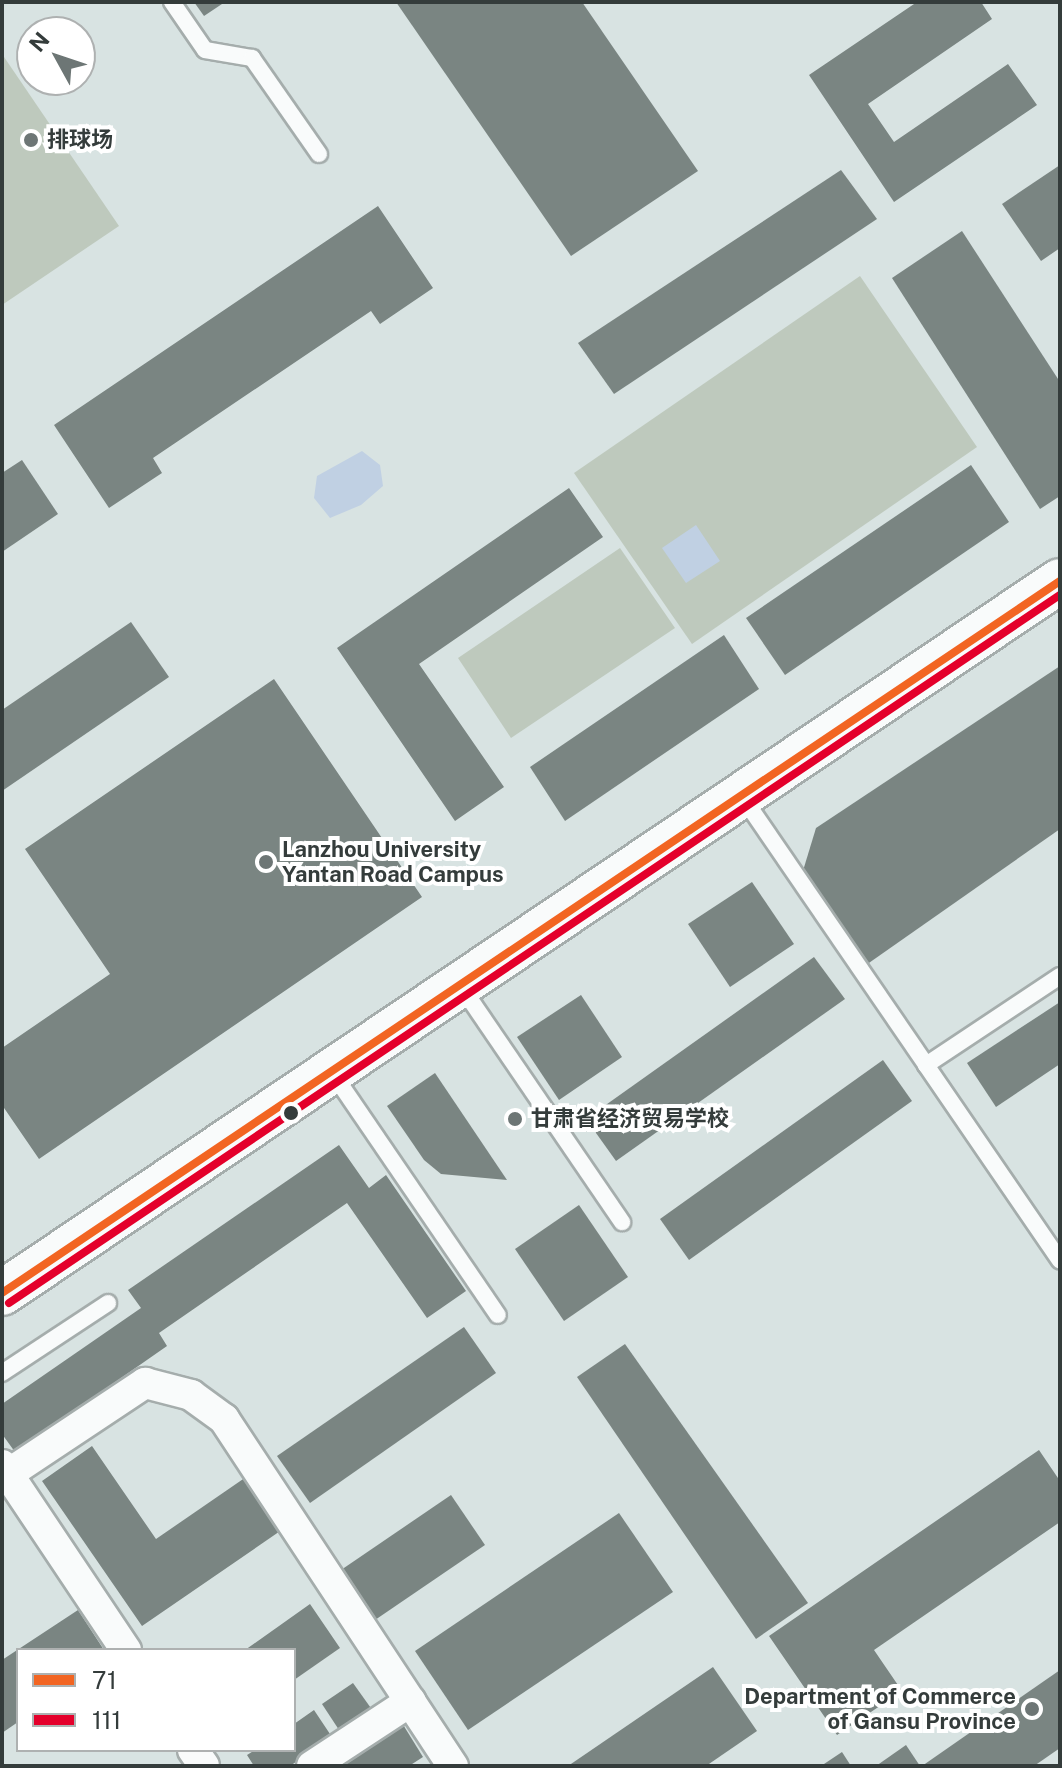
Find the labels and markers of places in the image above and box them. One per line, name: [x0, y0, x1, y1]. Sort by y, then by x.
place label: 排球场: [47, 127, 113, 153]
marker: 排球场: [22, 131, 40, 149]
place label: Lanzhou University Yantan Road Campus: [282, 836, 504, 888]
marker: Lanzhou University Yantan Road Campus: [257, 853, 275, 871]
unlabelled marker: [283, 1105, 299, 1121]
place label: 甘肃省经济贸易学校: [531, 1106, 729, 1132]
marker: 甘肃省经济贸易学校: [506, 1110, 524, 1128]
place label: Department of Commerce of Gansu Province: [744, 1683, 1016, 1734]
marker: Department of Commerce of Gansu Province: [1023, 1700, 1041, 1718]

